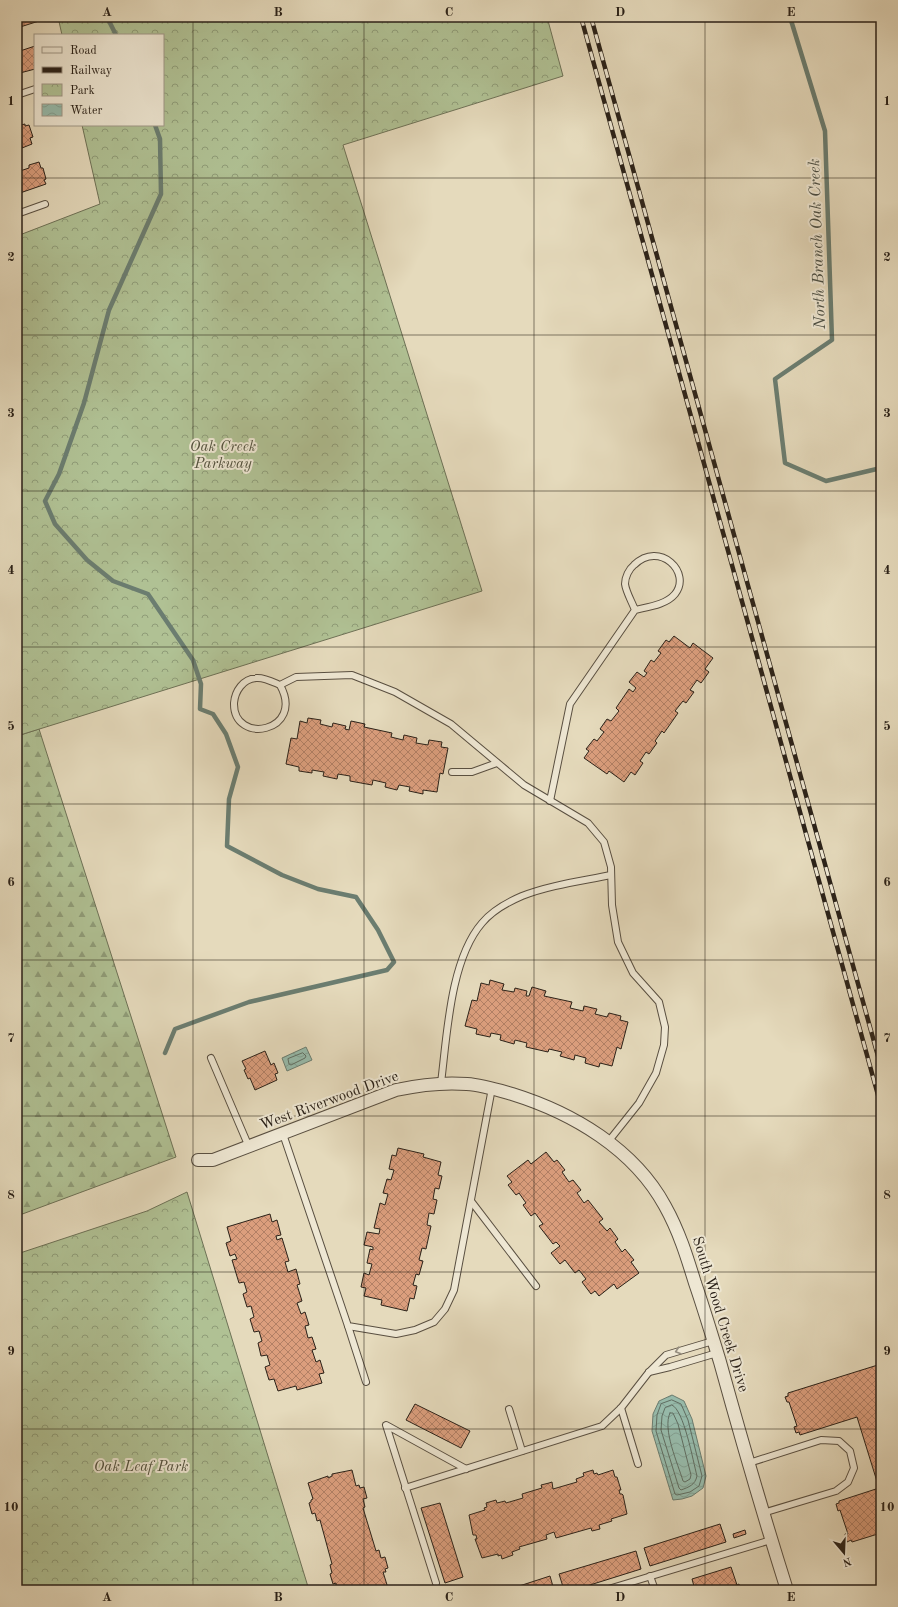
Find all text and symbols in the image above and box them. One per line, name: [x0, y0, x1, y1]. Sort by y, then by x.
text: A: [102, 6, 112, 19]
text: B: [273, 6, 283, 19]
text: C: [445, 6, 453, 19]
text: D: [615, 6, 625, 19]
text: E: [787, 6, 796, 19]
legend: [34, 34, 164, 126]
text: Road: [70, 45, 97, 57]
text: Railway: [70, 65, 113, 77]
text: Park: [70, 85, 95, 97]
text: 1: [7, 95, 15, 108]
text: 1: [883, 95, 891, 108]
text: Water: [70, 105, 103, 117]
water label: North Branch Oak Creek: [807, 158, 829, 330]
text: 2: [7, 251, 15, 264]
text: 2: [883, 251, 891, 264]
text: 3: [7, 407, 15, 420]
text: 3: [883, 407, 891, 420]
park label: Oak Creek Parkway: [190, 440, 256, 472]
text: 4: [7, 564, 15, 577]
text: 4: [883, 564, 891, 577]
text: 5: [7, 720, 15, 733]
text: 5: [883, 720, 891, 733]
text: 6: [7, 876, 15, 889]
text: 6: [883, 876, 891, 889]
text: 7: [7, 1032, 15, 1045]
text: 7: [883, 1032, 891, 1045]
street label: West Riverwood Drive: [258, 1069, 401, 1133]
text: 8: [7, 1189, 15, 1202]
text: 8: [883, 1189, 891, 1202]
street label: South Wood Creek Drive: [689, 1235, 750, 1394]
text: 9: [7, 1345, 15, 1358]
text: 9: [883, 1345, 891, 1358]
one-way arrow: [675, 1346, 682, 1355]
park label: Oak Leaf Park: [94, 1460, 188, 1475]
text: 10: [3, 1501, 19, 1514]
text: 10: [879, 1501, 895, 1514]
north arrow: [824, 1533, 864, 1573]
text: N: [840, 1554, 853, 1568]
text: A: [102, 1591, 112, 1604]
text: B: [273, 1591, 283, 1604]
text: C: [445, 1591, 453, 1604]
text: D: [615, 1591, 625, 1604]
text: E: [787, 1591, 796, 1604]

